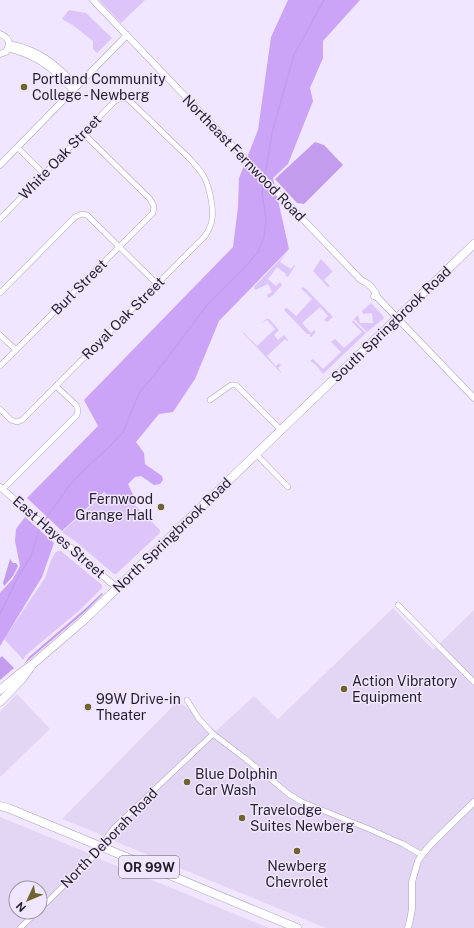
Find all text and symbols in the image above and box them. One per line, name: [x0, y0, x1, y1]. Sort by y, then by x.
place label: Portland Community College - Newberg: [32, 71, 166, 103]
marker: Portland Community College - Newberg: [19, 82, 29, 92]
street label: Northeast Fernwood Road: [179, 92, 309, 224]
street label: White Oak Street: [16, 111, 104, 203]
street label: Burl Street: [48, 256, 110, 318]
street label: South Springbrook Road: [328, 263, 454, 385]
street label: Royal Oak Street: [79, 274, 167, 362]
street label: North Springbrook Road: [110, 474, 234, 596]
place label: Fernwood Grange Hall: [75, 491, 153, 523]
street label: East Hayes Street: [10, 493, 108, 581]
marker: Fernwood Grange Hall: [156, 502, 166, 512]
place label: Action Vibratory Equipment: [352, 673, 458, 705]
marker: Action Vibratory Equipment: [339, 684, 349, 694]
place label: 99W Drive-in Theater: [96, 691, 181, 723]
marker: 99W Drive-in Theater: [83, 702, 93, 712]
place label: Blue Dolphin Car Wash: [195, 766, 278, 798]
marker: Blue Dolphin Car Wash: [182, 777, 192, 787]
street label: North Deborah Road: [57, 785, 161, 891]
place label: Travelodge Suites Newberg: [250, 802, 354, 834]
marker: Travelodge Suites Newberg: [237, 813, 247, 823]
marker: Newberg Chevrolet: [292, 846, 302, 856]
road number: OR 99W: [119, 856, 179, 878]
place label: Newberg Chevrolet: [266, 858, 328, 890]
north arrow: [8, 880, 48, 920]
text: N: [14, 900, 28, 914]

